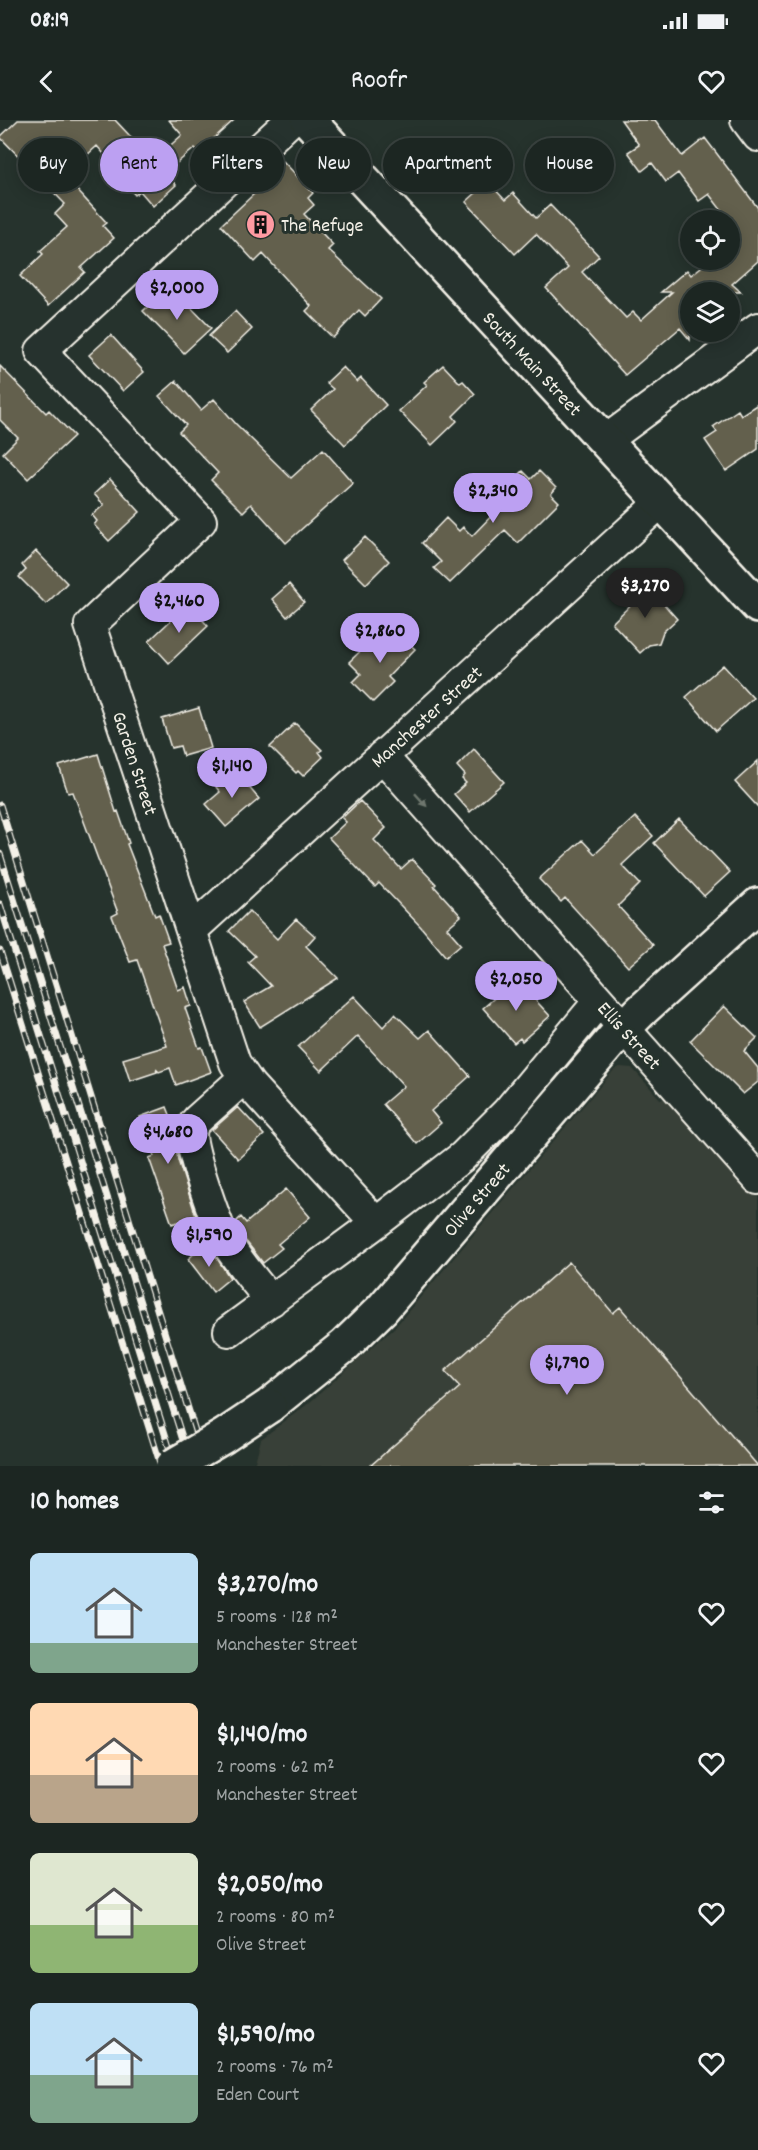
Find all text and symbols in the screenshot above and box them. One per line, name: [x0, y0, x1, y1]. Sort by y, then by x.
text: 08:19: [30, 6, 69, 37]
text: Roofr: [351, 62, 407, 101]
icon: back: [30, 65, 63, 98]
icon: heart: [695, 65, 728, 98]
chip: Buy: [18, 138, 88, 192]
chip: Rent: [100, 138, 178, 192]
chip: Filters: [190, 138, 284, 192]
chip: New: [296, 138, 371, 192]
chip: Apartment: [383, 138, 513, 192]
chip: House: [525, 138, 614, 192]
building icon: The Refuge: [244, 208, 276, 240]
map controls: [680, 210, 740, 342]
button: locate: [680, 210, 740, 270]
place label: The Refuge: [281, 213, 363, 241]
pin: $2,000: [128, 270, 226, 321]
text: $2,000: [149, 275, 205, 303]
button: layers: [680, 282, 740, 342]
street label: South Main Street: [475, 306, 587, 424]
pin: $2,340: [444, 473, 542, 524]
text: $2,340: [468, 478, 518, 506]
pin: $3,270: [596, 568, 694, 619]
text: $3,270: [620, 573, 670, 601]
pin: $2,460: [130, 583, 228, 634]
text: $2,460: [153, 588, 205, 616]
pin: $2,860: [331, 613, 429, 664]
text: $2,860: [354, 618, 406, 646]
street label: Manchester Street: [366, 660, 490, 776]
street label: Garden Street: [103, 708, 163, 819]
pin: $1,140: [183, 748, 281, 799]
text: $1,140: [211, 753, 253, 781]
one-way arrow: [414, 792, 427, 807]
pin: $2,050: [467, 961, 565, 1012]
text: $2,050: [489, 966, 543, 994]
street label: Ellis Street: [589, 996, 666, 1078]
pin: $4,680: [119, 1114, 217, 1165]
text: $4,680: [143, 1119, 193, 1147]
street label: Olive Street: [438, 1158, 518, 1244]
pin: $1,590: [160, 1217, 258, 1268]
text: $1,590: [185, 1222, 233, 1250]
pin: $1,790: [518, 1345, 616, 1396]
text: $1,790: [544, 1350, 590, 1378]
text: 10 homes: [30, 1484, 120, 1521]
icon: filters: [695, 1486, 728, 1519]
text: $3,270/mo: [216, 1567, 318, 1604]
icon: home: [78, 1577, 150, 1649]
icon: heart: [695, 1597, 728, 1630]
text: 5 rooms · 128 m²: [216, 1604, 338, 1632]
text: Manchester Street: [216, 1632, 358, 1660]
text: $1,140/mo: [216, 1717, 307, 1754]
icon: home: [78, 1727, 150, 1799]
icon: heart: [695, 1747, 728, 1780]
text: 2 rooms · 62 m²: [216, 1754, 335, 1782]
text: Manchester Street: [216, 1782, 358, 1810]
text: $2,050/mo: [216, 1867, 323, 1904]
icon: home: [78, 1877, 150, 1949]
icon: heart: [695, 1897, 728, 1930]
text: 2 rooms · 80 m²: [216, 1904, 335, 1932]
text: Olive Street: [216, 1932, 306, 1960]
text: $1,590/mo: [216, 2017, 315, 2054]
icon: home: [78, 2027, 150, 2099]
icon: heart: [695, 2047, 728, 2080]
text: 2 rooms · 76 m²: [216, 2054, 334, 2082]
text: Eden Court: [216, 2082, 299, 2110]

